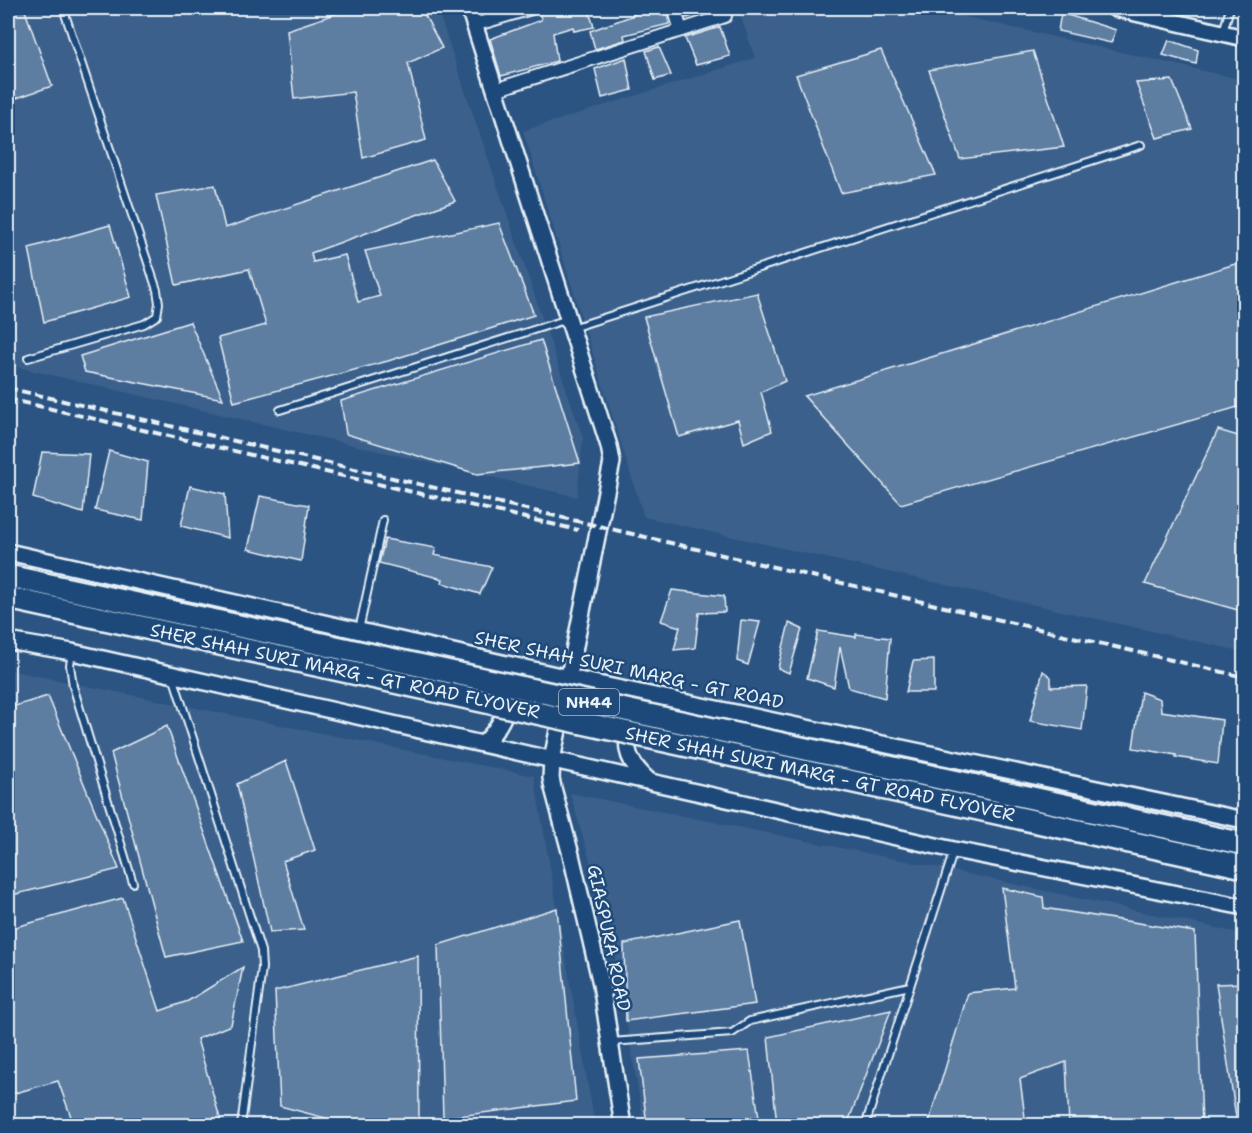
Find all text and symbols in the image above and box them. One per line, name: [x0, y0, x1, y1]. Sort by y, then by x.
street label: SHER SHAH SURI MARG - GT ROAD FLYOVER: [148, 618, 542, 724]
street label: SHER SHAH SURI MARG - GT ROAD: [472, 625, 786, 715]
road number: NH44: [559, 689, 619, 715]
street label: SHER SHAH SURI MARG - GT ROAD FLYOVER: [623, 721, 1017, 827]
street label: GIASPURA ROAD: [582, 863, 636, 1014]

